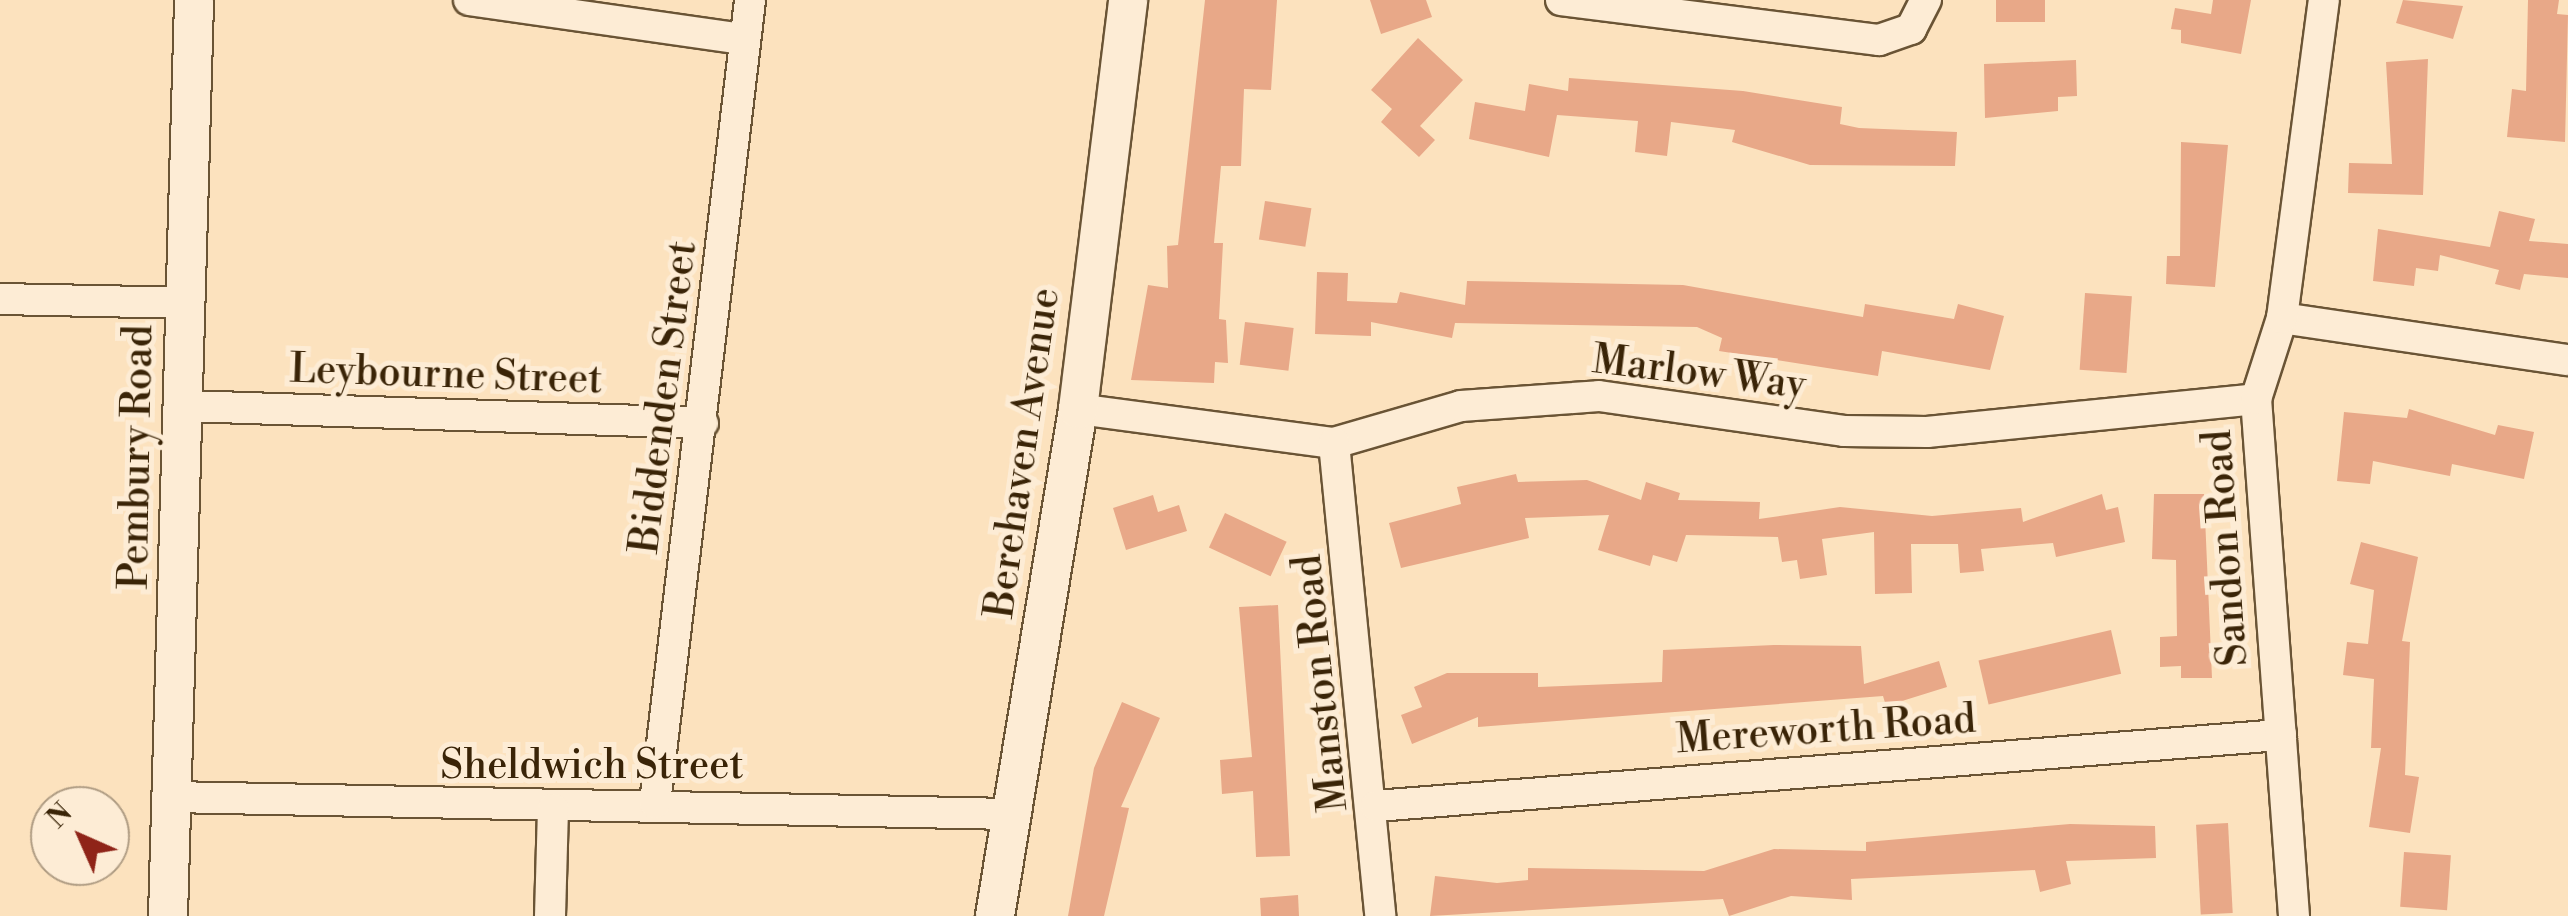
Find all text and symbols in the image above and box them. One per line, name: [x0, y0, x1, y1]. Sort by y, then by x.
street label: Biddenden Street: [621, 238, 707, 556]
street label: Berehaven Avenue: [976, 285, 1070, 621]
street label: Pembury Road: [111, 324, 163, 590]
street label: Marlow Way: [1590, 336, 1808, 410]
street label: Leybourne Street: [289, 346, 603, 404]
street label: Sandon Road: [2194, 428, 2258, 668]
street label: Manston Road: [1284, 552, 1358, 814]
street label: Mereworth Road: [1675, 696, 1977, 764]
street label: Sheldwich Street: [440, 742, 744, 790]
north arrow: [30, 786, 130, 886]
text: N: [40, 796, 80, 836]

